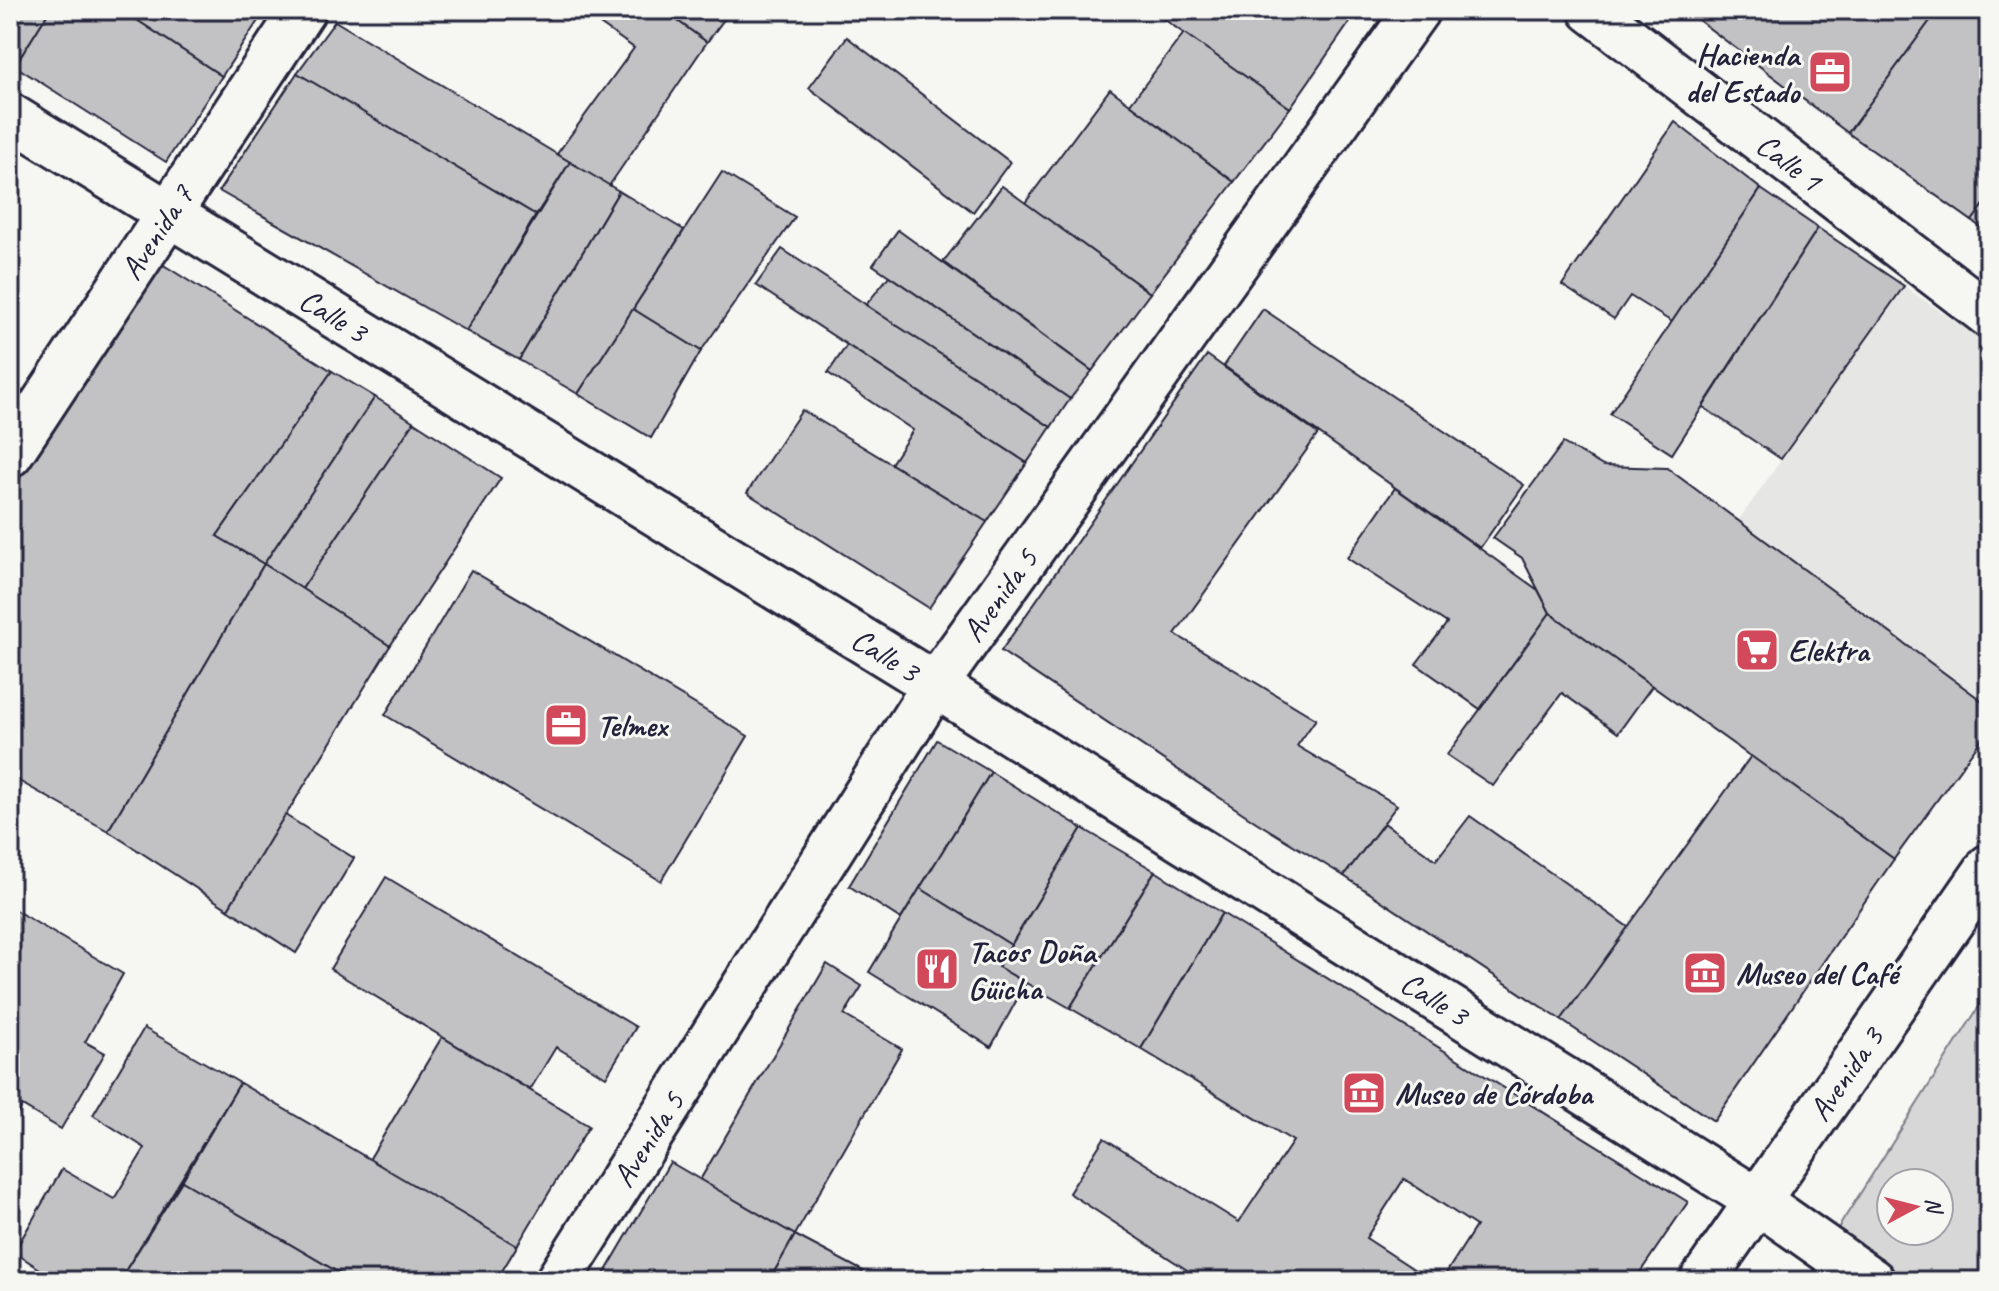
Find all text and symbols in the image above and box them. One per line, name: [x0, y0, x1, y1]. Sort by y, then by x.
place label: Hacienda del Estado: [1686, 34, 1802, 112]
office icon: Hacienda del Estado: [1806, 48, 1854, 96]
street label: Calle 1: [1748, 124, 1832, 201]
street label: Avenida 7: [110, 175, 203, 287]
street label: Calle 3: [292, 279, 377, 353]
street label: Avenida 5: [952, 539, 1048, 650]
street label: Calle 3: [844, 618, 929, 692]
supermarket icon: Elektra: [1733, 626, 1781, 674]
place label: Elektra: [1788, 630, 1872, 671]
office icon: Telmex: [542, 701, 590, 749]
place label: Telmex: [597, 705, 670, 746]
place label: Tacos Doña Güicha: [968, 931, 1098, 1009]
restaurant icon: Tacos Doña Güicha: [913, 945, 961, 993]
museum icon: Museo del Café: [1681, 949, 1729, 997]
place label: Museo del Café: [1736, 953, 1902, 994]
street label: Calle 3: [1393, 962, 1479, 1036]
street label: Avenida 3: [1799, 1017, 1894, 1129]
museum icon: Museo de Córdoba: [1340, 1069, 1388, 1117]
place label: Museo de Córdoba: [1395, 1073, 1595, 1114]
street label: Avenida 5: [602, 1082, 694, 1194]
north arrow: [1875, 1167, 1955, 1247]
text: N: [1919, 1196, 1949, 1217]

